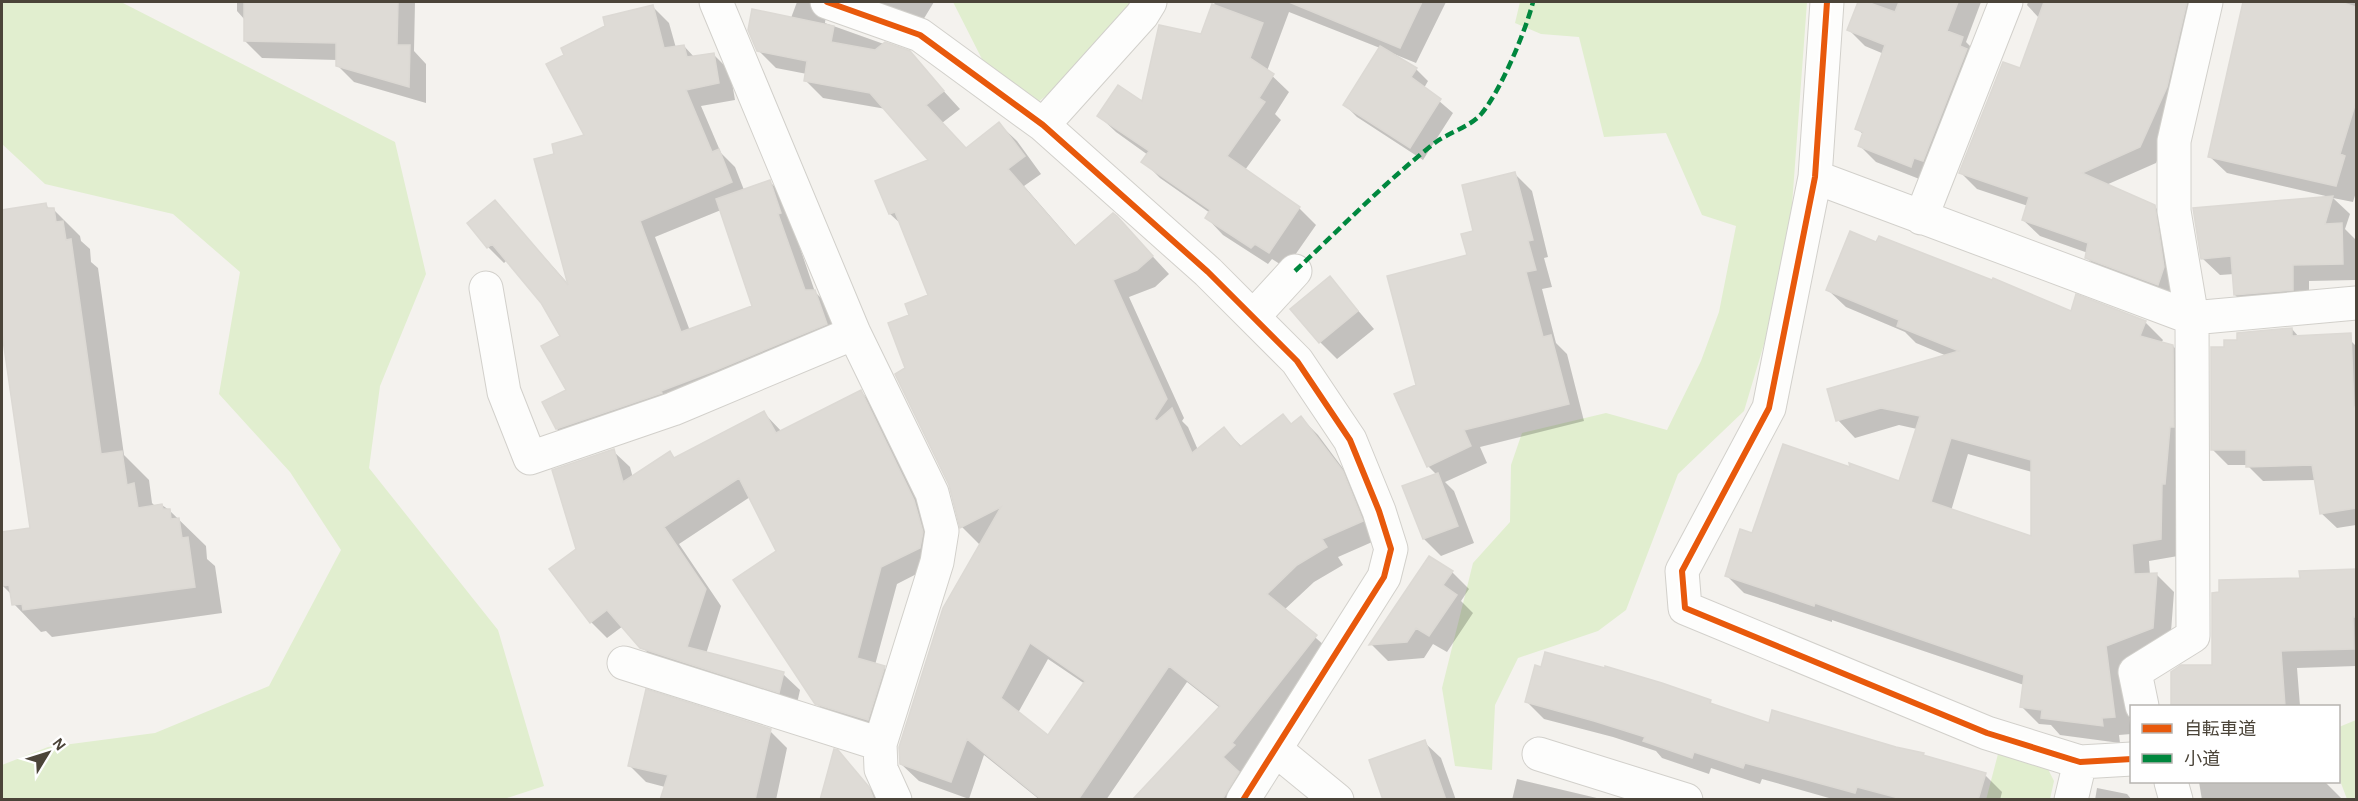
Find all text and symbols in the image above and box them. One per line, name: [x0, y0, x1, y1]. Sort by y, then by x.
legend: [2130, 705, 2340, 783]
text: 自転車道: [2184, 719, 2256, 739]
north arrow: [18, 723, 78, 783]
text: N: [49, 735, 69, 754]
text: 小道: [2184, 749, 2220, 769]

